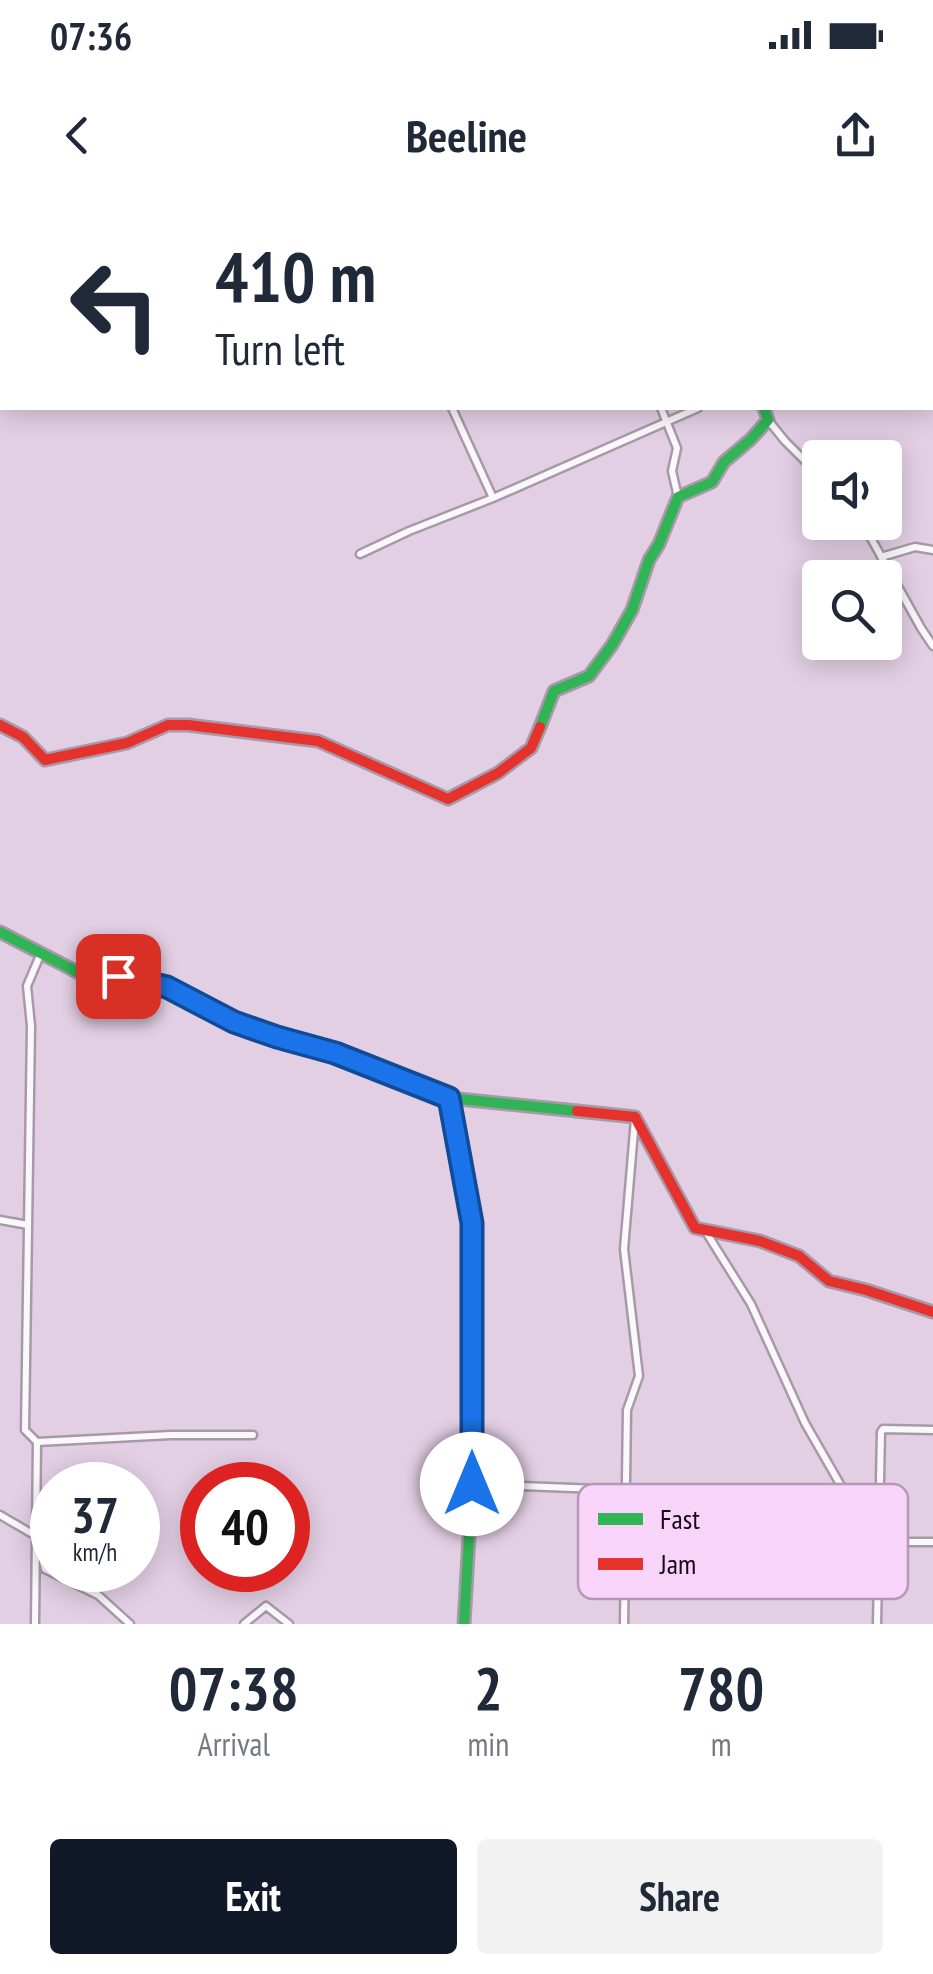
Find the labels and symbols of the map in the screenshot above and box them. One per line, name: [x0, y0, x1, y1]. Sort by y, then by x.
pin: [76, 934, 161, 1019]
position arrow: [420, 1432, 524, 1536]
speed limit sign: 40: [180, 1462, 310, 1592]
legend: [578, 1484, 908, 1599]
text: Fast: [660, 1500, 700, 1537]
text: Jam: [659, 1545, 696, 1582]

